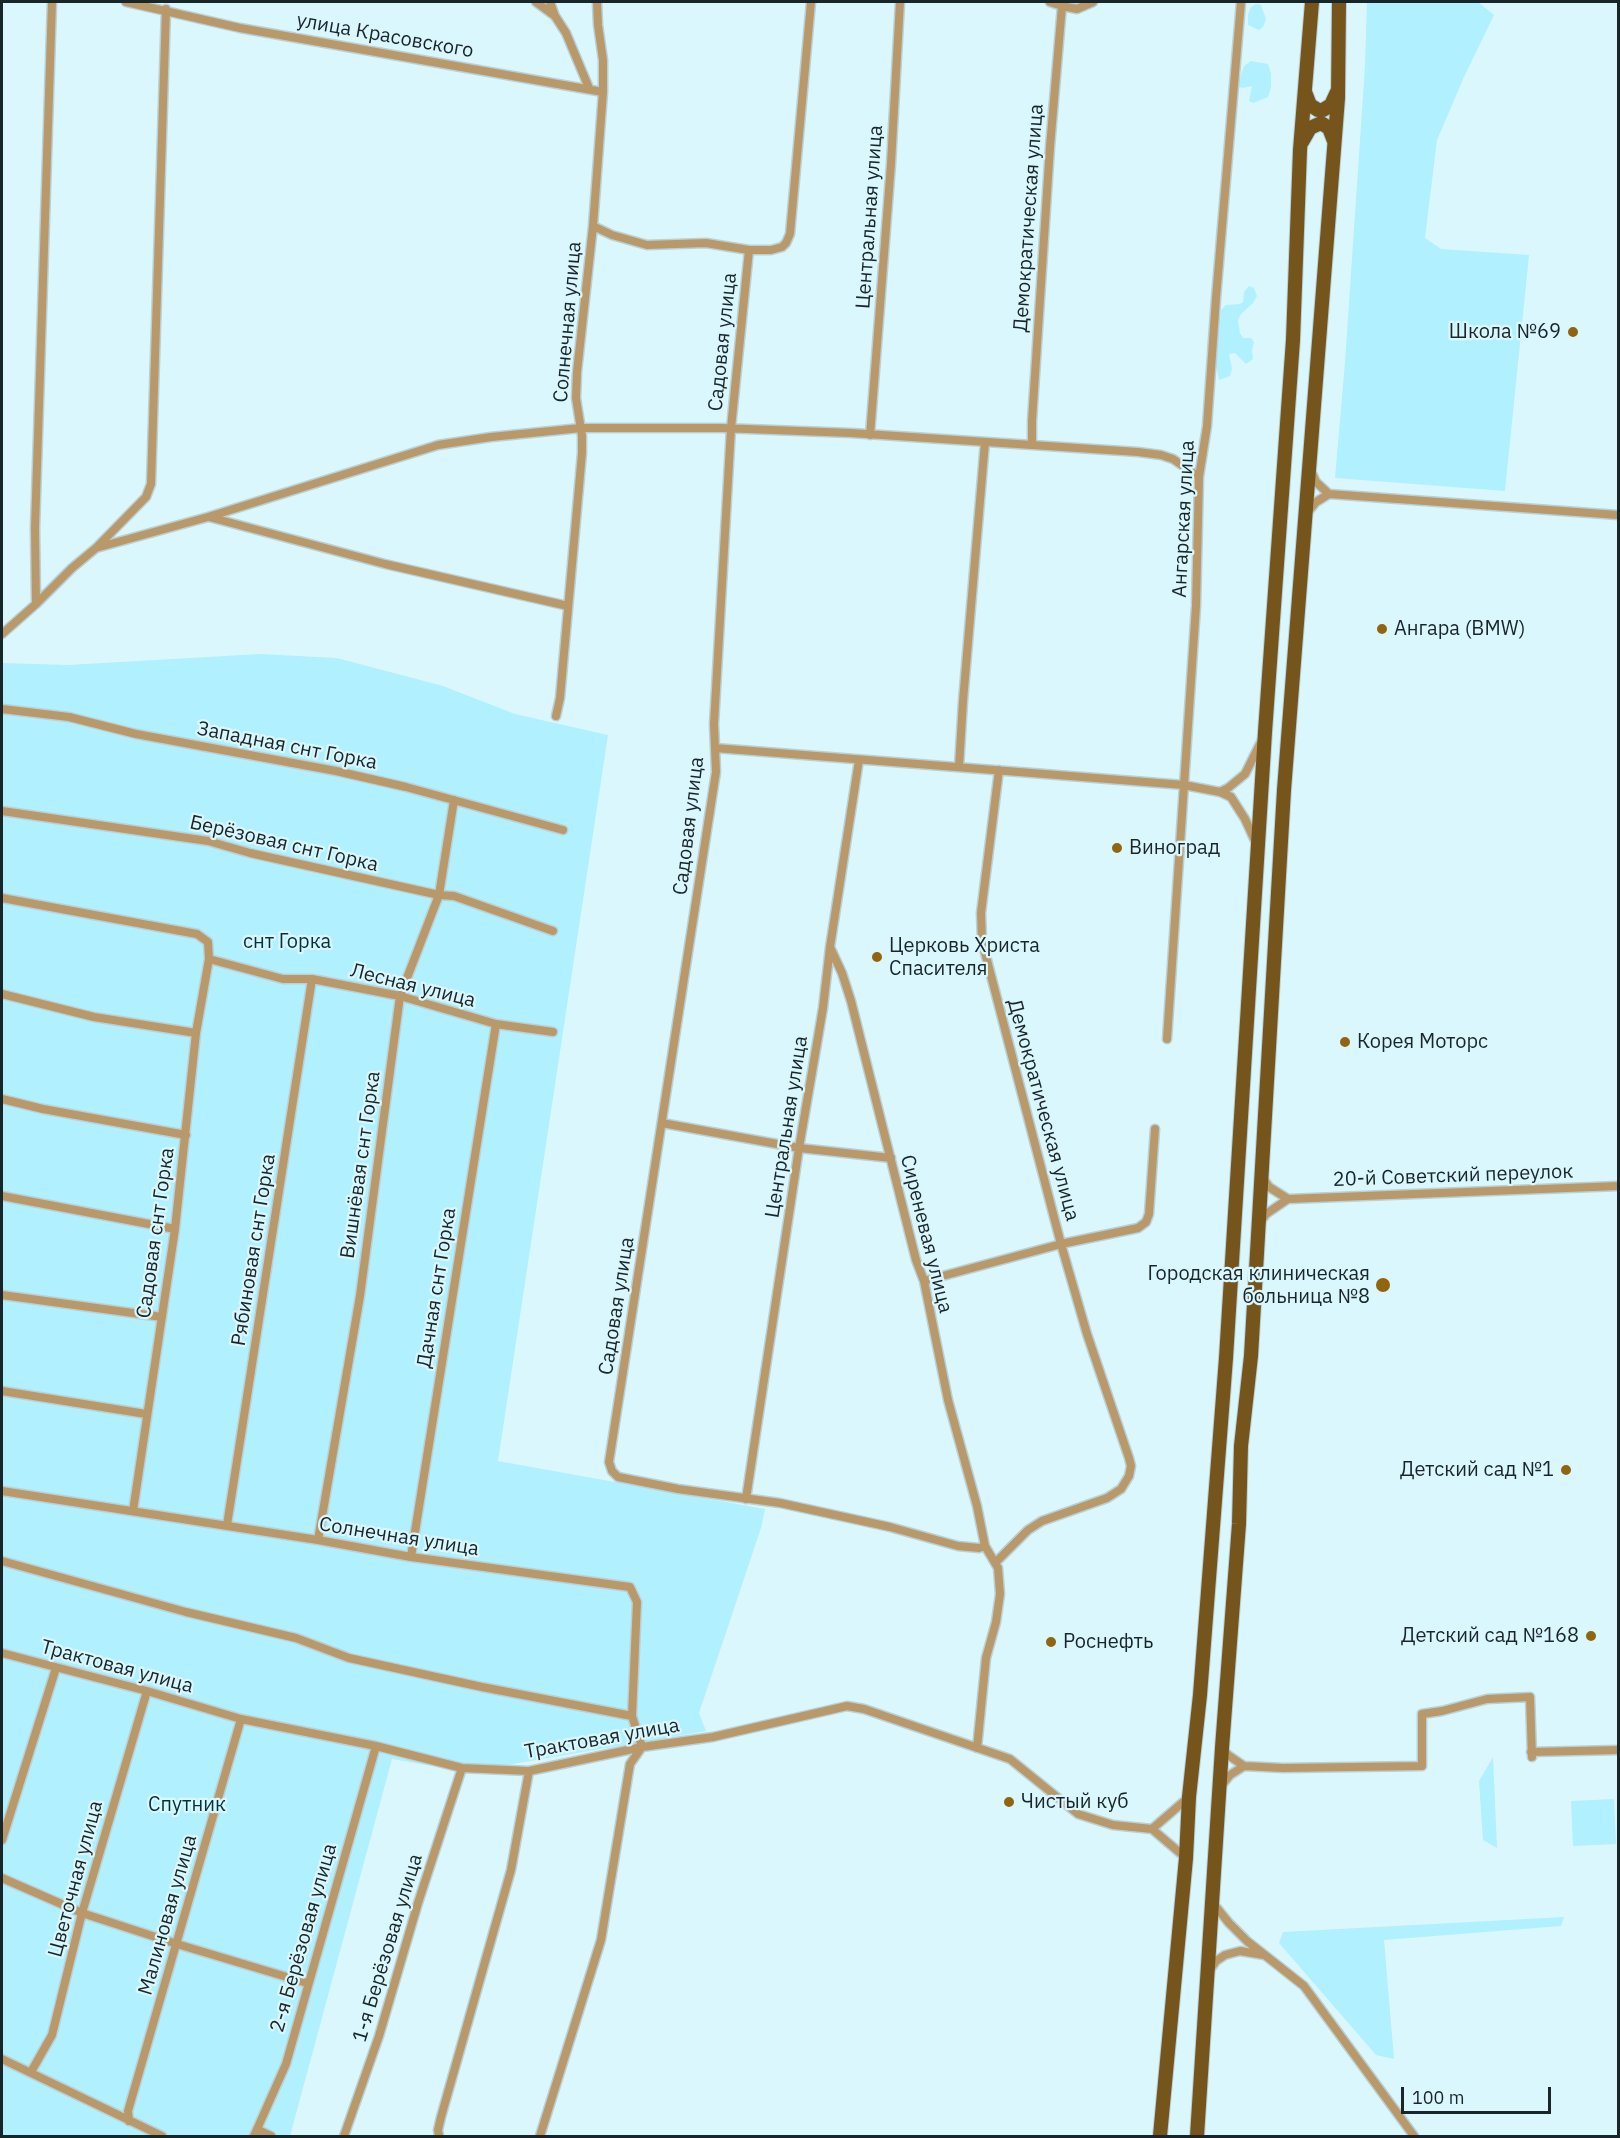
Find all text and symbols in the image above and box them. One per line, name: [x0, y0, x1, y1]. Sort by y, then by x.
street label: улица Красовского: [295, 9, 475, 63]
street label: Демократическая улица: [1009, 103, 1049, 333]
street label: Центральная улица: [852, 124, 888, 310]
street label: Солнечная улица: [549, 240, 587, 404]
street label: Садовая улица: [704, 271, 742, 413]
place label: Школа №69: [1449, 320, 1561, 344]
marker: Школа №69: [1566, 325, 1580, 339]
street label: Ангарская улица: [1168, 440, 1200, 598]
place label: Ангара (BMW): [1394, 617, 1525, 641]
marker: Ангара (BMW): [1375, 622, 1389, 636]
street label: Западная снт Горка: [195, 717, 379, 775]
street label: Садовая улица: [669, 755, 709, 897]
street label: Берёзовая снт Горка: [187, 811, 381, 877]
place label: Виноград: [1129, 836, 1220, 860]
marker: Виноград: [1110, 841, 1124, 855]
park label: снт Горка: [243, 930, 331, 954]
place label: Церковь Христа Спасителя: [889, 934, 1040, 981]
marker: Церковь Христа Спасителя: [870, 950, 884, 964]
street label: Лесная улица: [348, 959, 478, 1013]
street label: Демократическая улица: [1002, 996, 1084, 1224]
place label: Корея Моторс: [1357, 1030, 1488, 1054]
street label: Центральная улица: [761, 1034, 813, 1220]
marker: Корея Моторс: [1338, 1035, 1352, 1049]
street label: Вишнёвая снт Горка: [336, 1070, 386, 1260]
street label: Садовая снт Горка: [132, 1146, 180, 1320]
street label: Рябиновая снт Горка: [227, 1152, 281, 1348]
street label: Сиреневая улица: [895, 1152, 957, 1316]
street label: 20-й Советский переулок: [1332, 1160, 1574, 1192]
street label: Дачная снт Горка: [412, 1206, 462, 1370]
street label: Садовая улица: [594, 1235, 640, 1377]
place label: Городская клиническая больница №8: [1148, 1262, 1370, 1309]
marker: Городская клиническая больница №8: [1374, 1276, 1392, 1294]
place label: Детский сад №1: [1400, 1458, 1554, 1482]
marker: Детский сад №1: [1559, 1463, 1573, 1477]
street label: Солнечная улица: [317, 1513, 481, 1561]
place label: Детский сад №168: [1401, 1624, 1579, 1648]
marker: Детский сад №168: [1584, 1629, 1598, 1643]
place label: Роснефть: [1063, 1630, 1153, 1654]
street label: Трактовая улица: [38, 1635, 196, 1699]
marker: Роснефть: [1044, 1635, 1058, 1649]
street label: Трактовая улица: [523, 1714, 681, 1764]
place label: Чистый куб: [1021, 1790, 1128, 1814]
park label: Спутник: [148, 1793, 226, 1817]
marker: Чистый куб: [1002, 1795, 1016, 1809]
street label: Цветочная улица: [44, 1798, 108, 1960]
street label: Малиновая улица: [134, 1832, 202, 1998]
street label: 2-я Берёзовая улица: [266, 1841, 342, 2035]
street label: 1-я Берёзовая улица: [348, 1851, 428, 2045]
scale bar: [1404, 2075, 1554, 2113]
text: 100 m: [1412, 2086, 1464, 2109]

